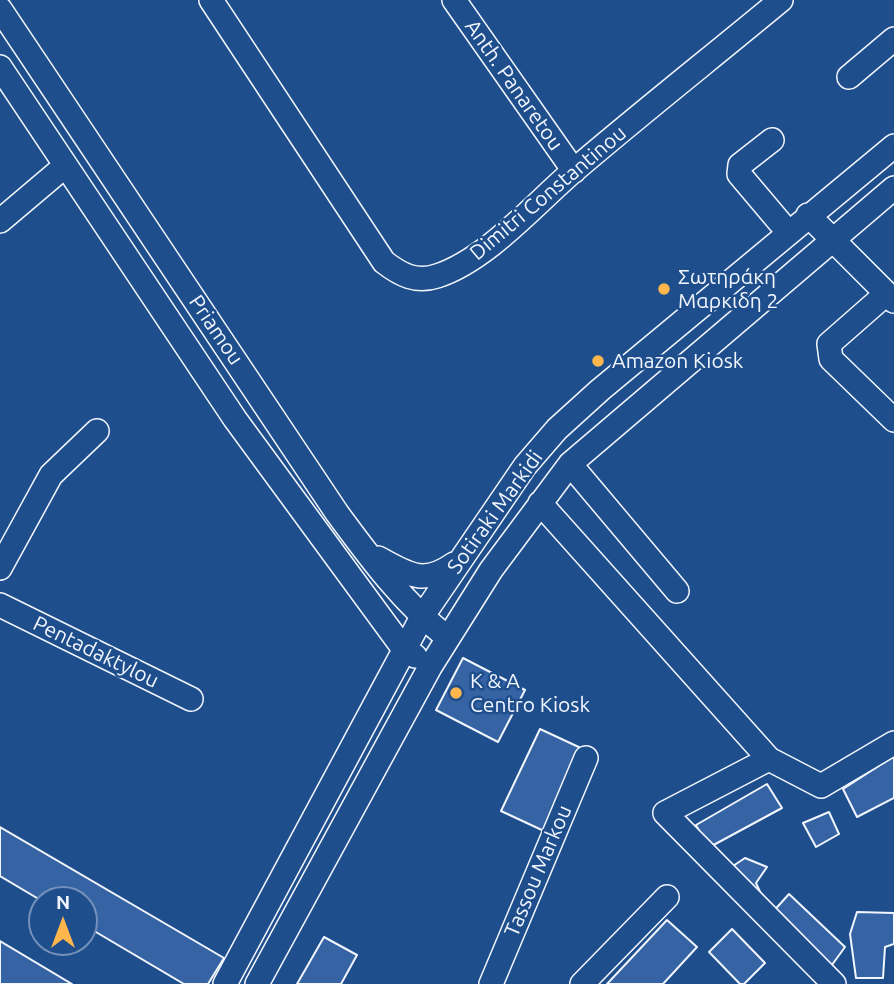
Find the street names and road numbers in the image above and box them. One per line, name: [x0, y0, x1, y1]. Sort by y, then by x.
street label: Anth. Panaretou: [460, 15, 568, 155]
street label: Dimitri Constantinou: [465, 120, 631, 266]
street label: Priamou: [184, 290, 248, 370]
street label: Sotiraki Markidi: [442, 446, 548, 578]
street label: Pentadaktylou: [29, 611, 163, 693]
street label: Tassou Markou: [499, 801, 577, 941]

